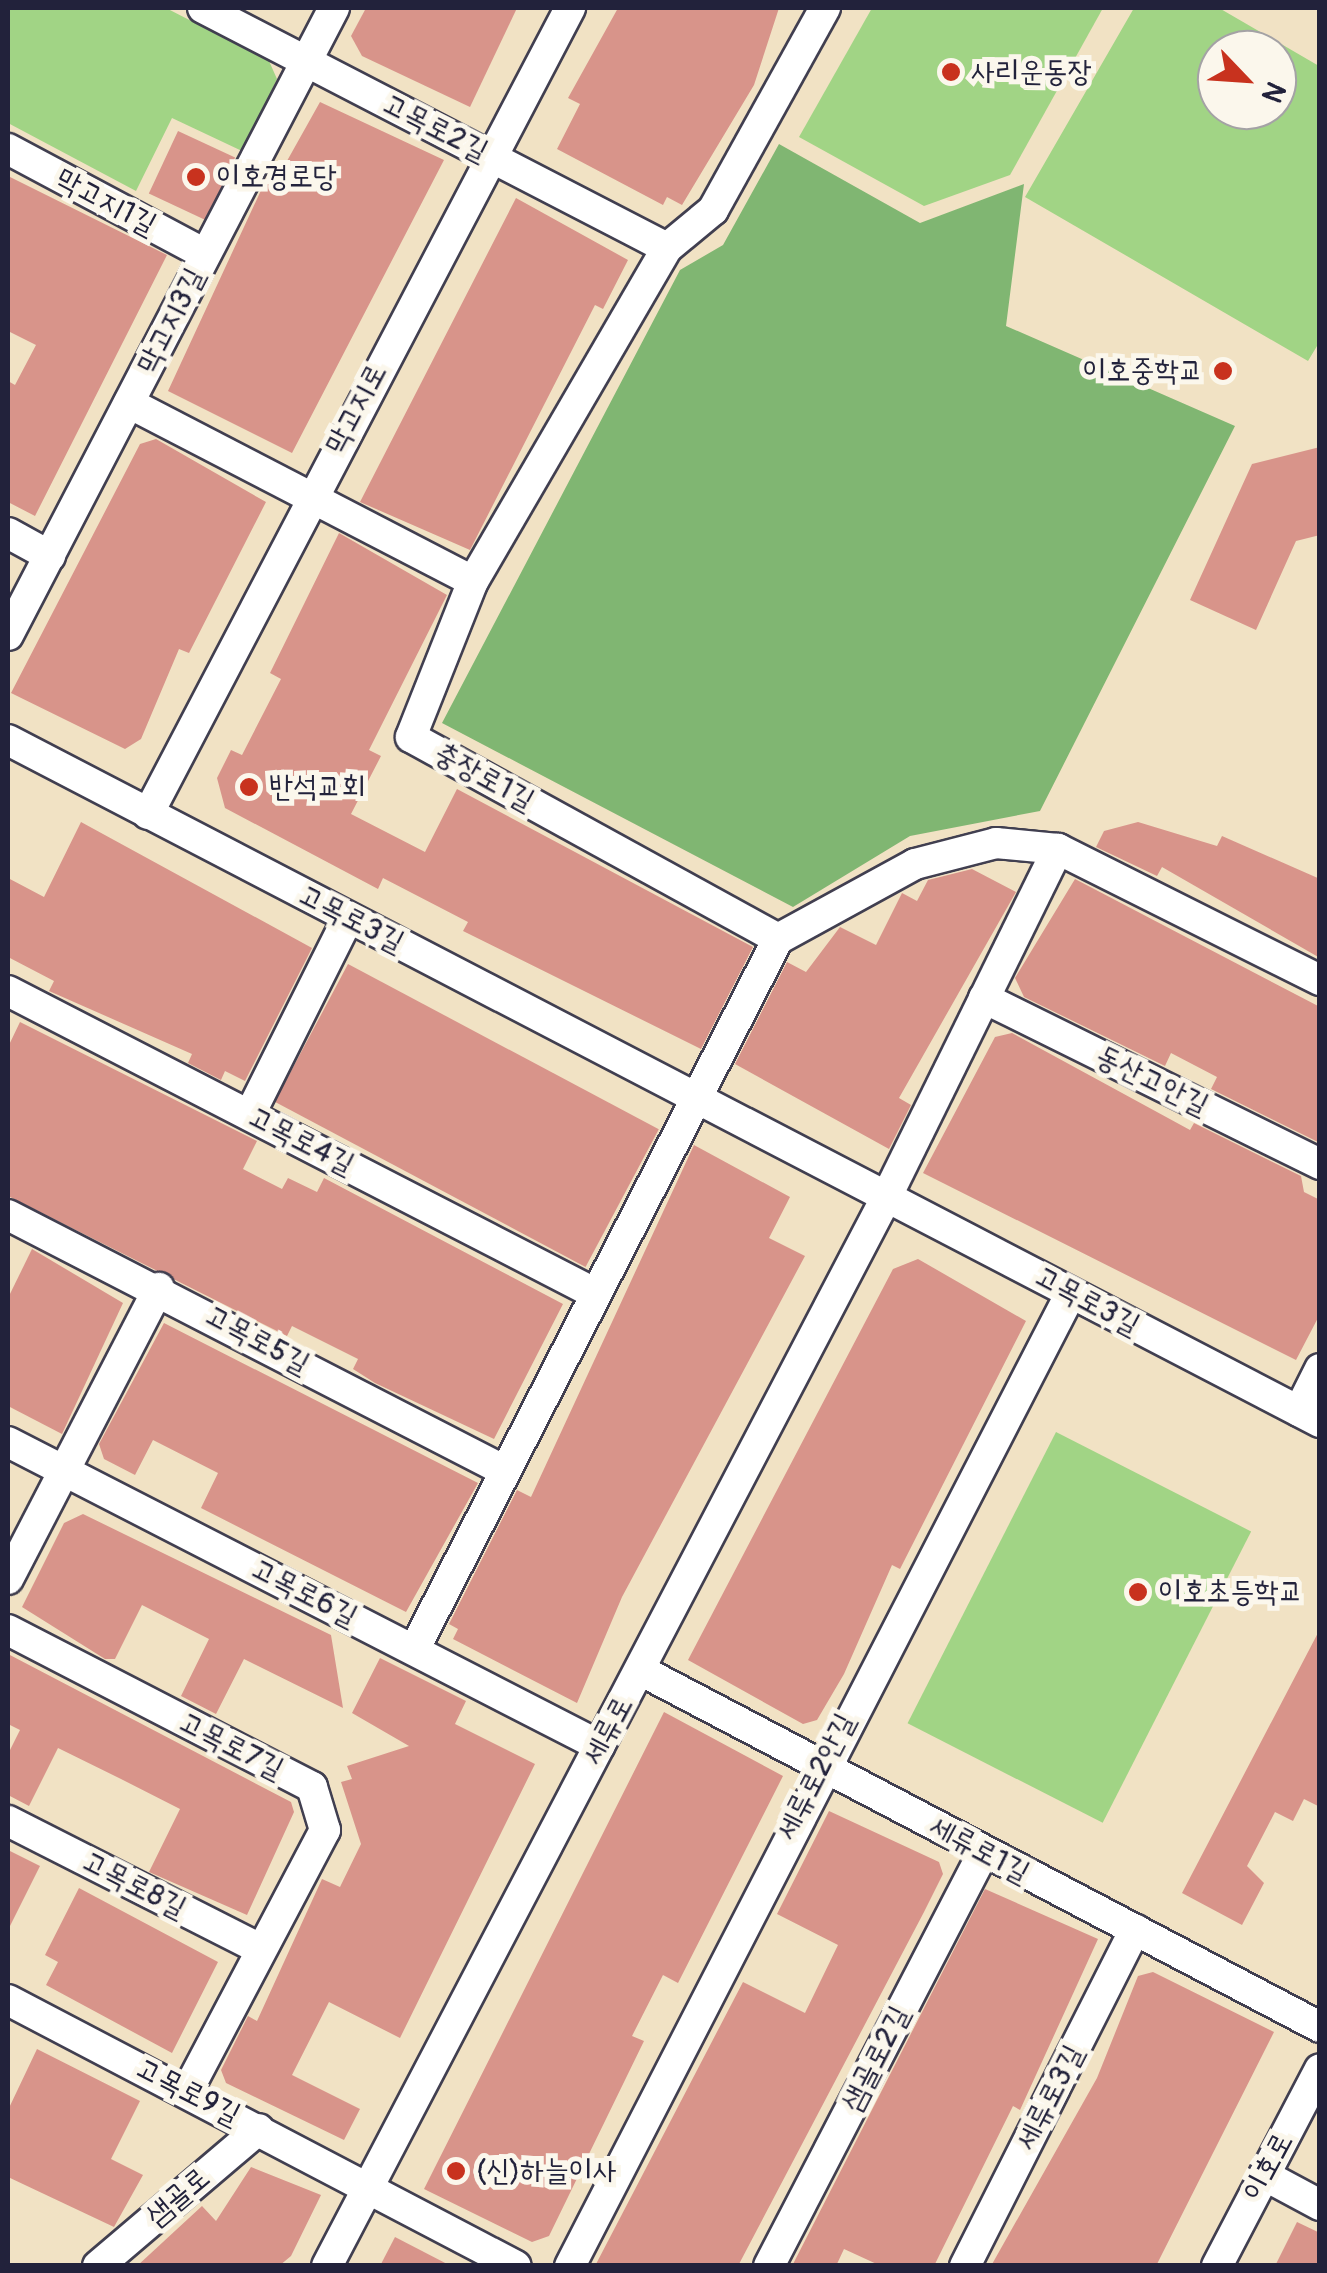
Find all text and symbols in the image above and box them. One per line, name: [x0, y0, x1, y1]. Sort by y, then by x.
north arrow: [1197, 30, 1297, 130]
place label: 사리운동장: [971, 54, 1092, 90]
marker: 사리운동장: [940, 61, 962, 83]
text: N: [1253, 76, 1293, 108]
street label: 고목로2길: [376, 86, 494, 170]
place label: 이호경로당: [216, 159, 337, 195]
street label: 막고지1길: [50, 161, 162, 243]
marker: 이호경로당: [185, 166, 207, 188]
street label: 막고지3길: [129, 262, 213, 380]
place label: 이호중학교: [1082, 353, 1203, 389]
street label: 막고지로: [317, 358, 395, 460]
marker: 이호중학교: [1212, 360, 1234, 382]
street label: 충장로1길: [428, 735, 540, 819]
place label: 반석교회: [269, 769, 366, 805]
marker: 반석교회: [238, 776, 260, 798]
street label: 고목로3길: [292, 877, 410, 961]
street label: 동산고안길: [1090, 1038, 1214, 1124]
street label: 고목로4길: [242, 1099, 360, 1183]
street label: 고목로3길: [1029, 1259, 1145, 1343]
street label: 고목로5길: [199, 1298, 315, 1382]
street label: 고목로6길: [245, 1551, 363, 1635]
place label: 이호초등학교: [1158, 1574, 1303, 1610]
marker: 이호초등학교: [1127, 1581, 1149, 1603]
street label: 세류로: [575, 1691, 641, 1771]
street label: 고목로7길: [173, 1704, 289, 1788]
street label: 세류로2안길: [769, 1708, 863, 1846]
street label: 세류로1길: [923, 1809, 1035, 1891]
street label: 고목로8길: [76, 1844, 192, 1926]
street label: 샘골로2길: [834, 2000, 918, 2118]
street label: 세류로3길: [1008, 2039, 1092, 2157]
street label: 고목로9길: [130, 2051, 246, 2133]
street label: 이호로: [1235, 2127, 1301, 2207]
place label: (신)하늘이사: [476, 2153, 617, 2189]
street label: 샘골로: [139, 2160, 217, 2234]
marker: (신)하늘이사: [445, 2160, 467, 2182]

